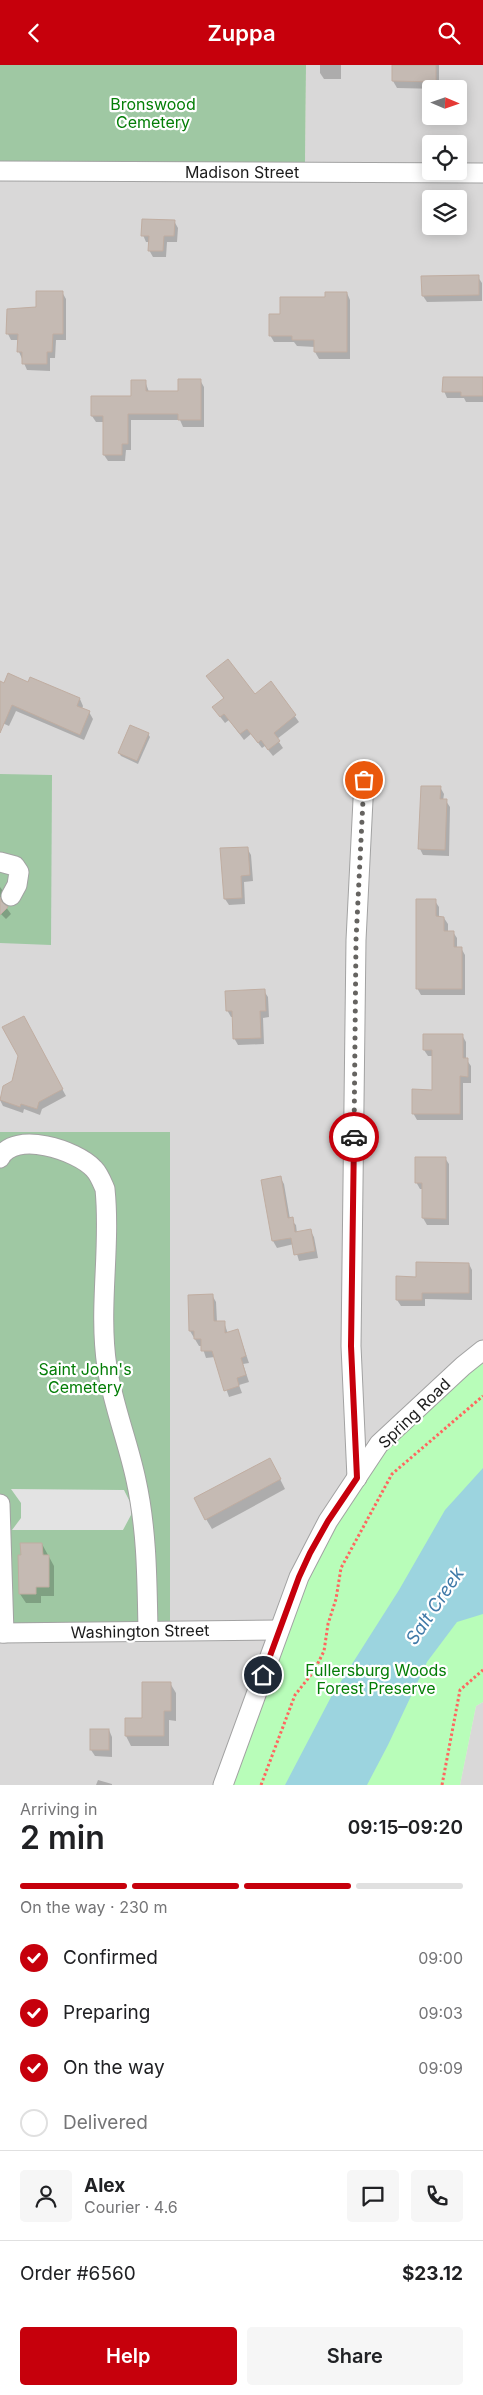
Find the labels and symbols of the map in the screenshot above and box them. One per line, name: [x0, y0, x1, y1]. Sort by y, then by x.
north arrow: [422, 80, 468, 125]
park label: Bronswood Cemetery: [110, 94, 196, 132]
street label: Madison Street: [185, 162, 299, 182]
pin: [343, 759, 385, 801]
courier: [329, 1112, 379, 1162]
park label: Saint John's Cemetery: [38, 1359, 132, 1397]
street label: Spring Road: [374, 1374, 454, 1452]
water label: Salt Creek: [401, 1562, 469, 1648]
street label: Washington Street: [70, 1620, 210, 1642]
pin: [242, 1654, 284, 1696]
park label: Fullersburg Woods Forest Preserve: [305, 1660, 447, 1698]

